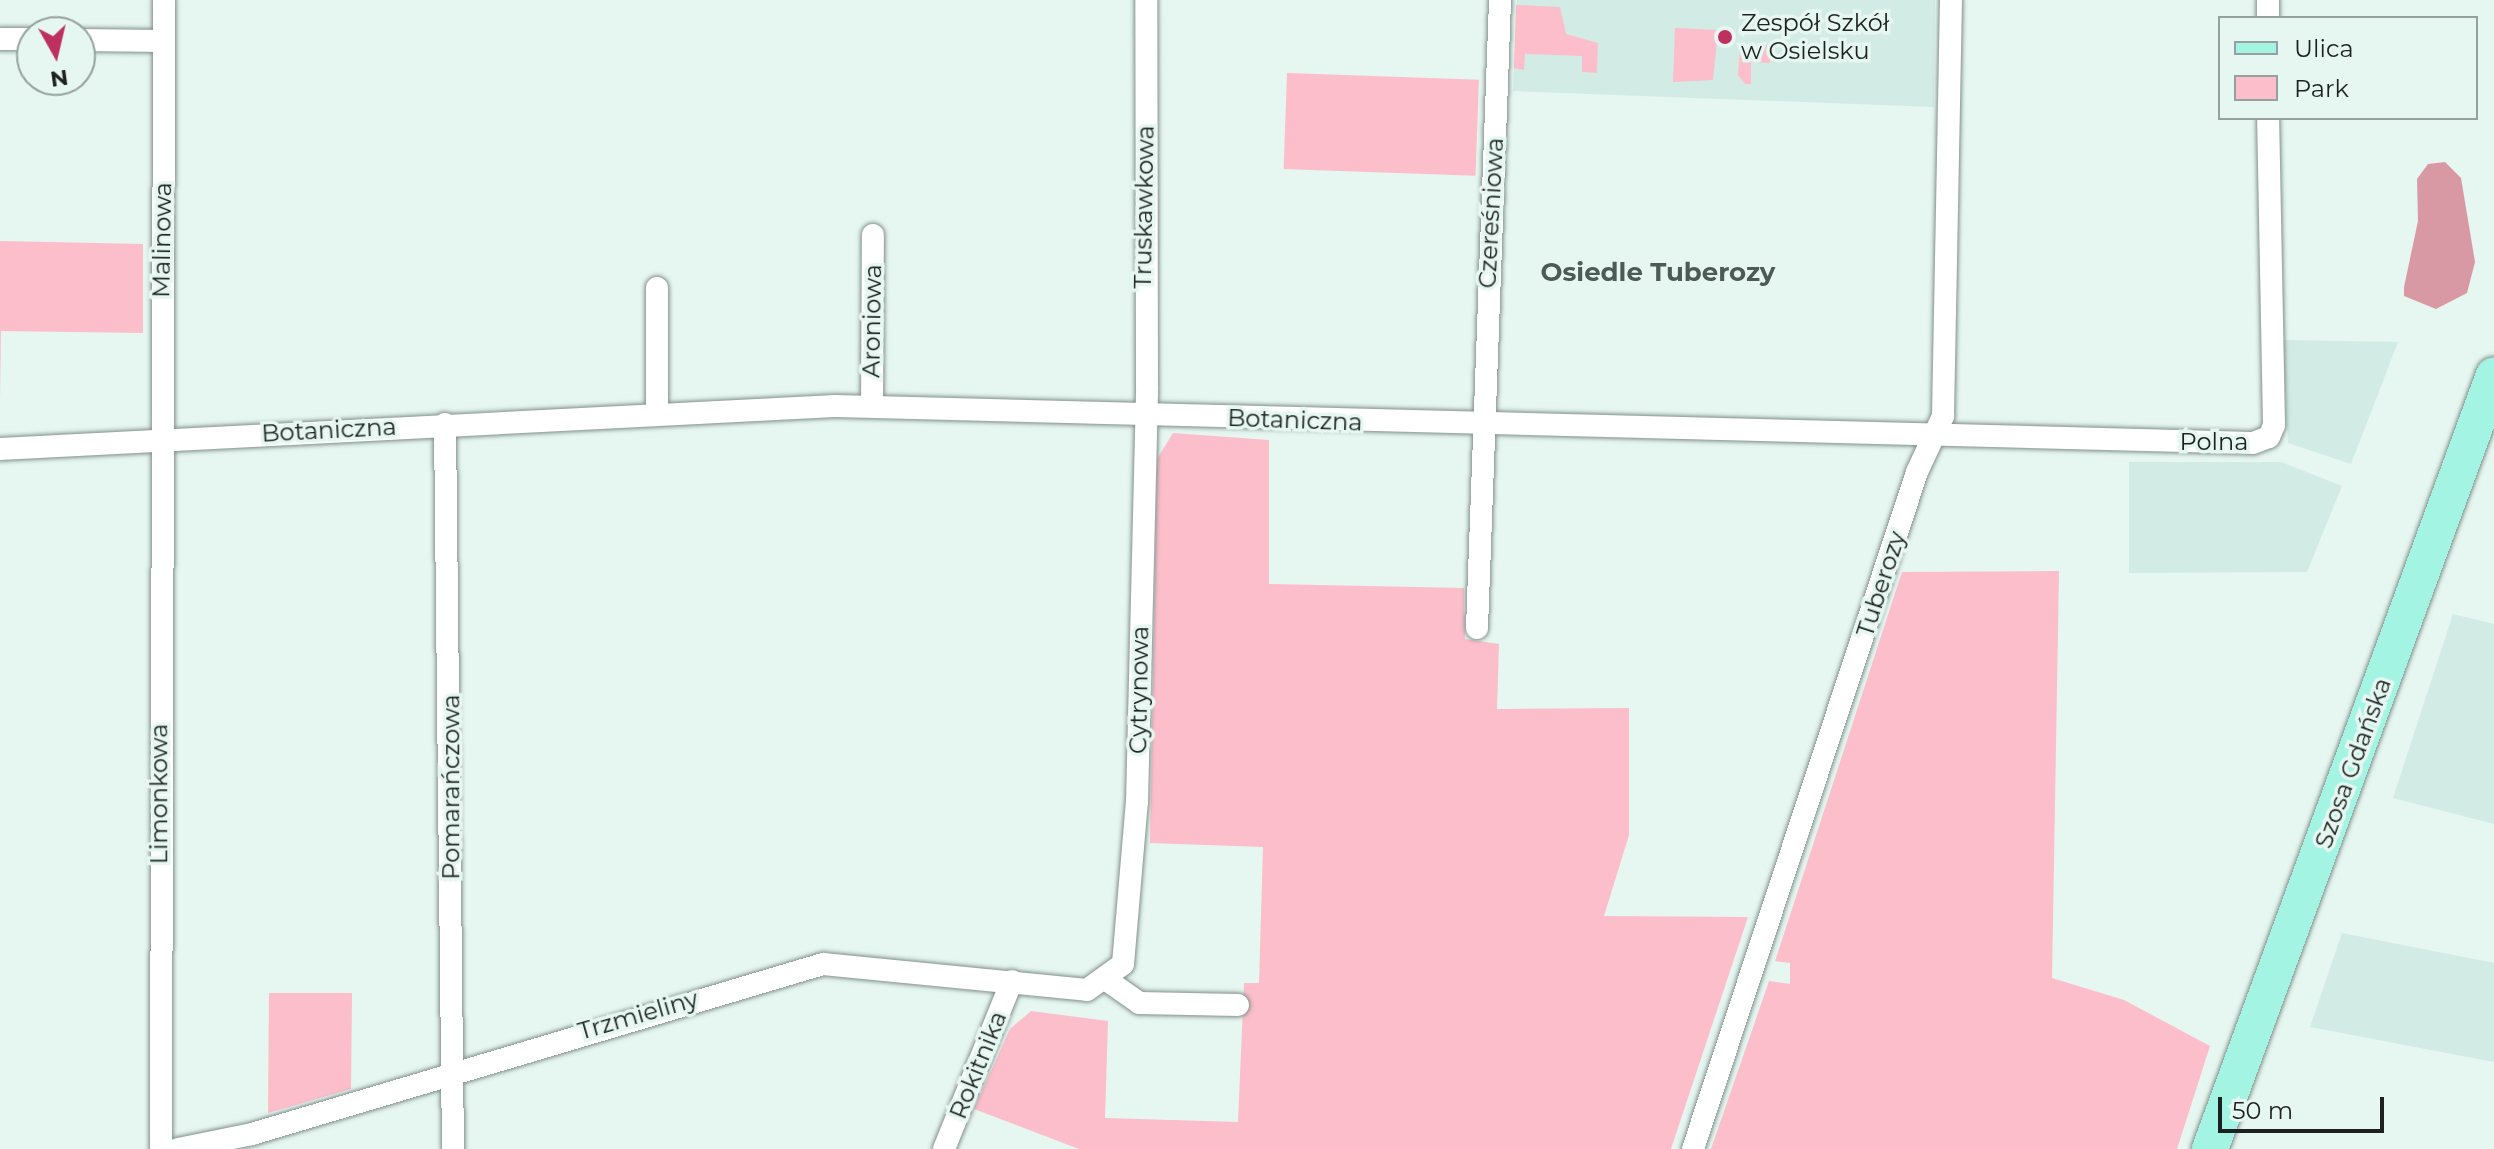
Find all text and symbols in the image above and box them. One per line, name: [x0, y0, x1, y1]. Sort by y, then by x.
place label: Zespół Szkół w Osielsku: [1741, 9, 1889, 65]
north arrow: [16, 16, 96, 96]
legend: [2218, 16, 2478, 120]
marker: Zespół Szkół w Osielsku: [1716, 28, 1734, 46]
text: Ulica: [2294, 34, 2354, 63]
text: N: [48, 64, 70, 93]
text: Park: [2294, 74, 2349, 103]
street label: Truskawkowa: [1128, 125, 1160, 289]
street label: Czereśniowa: [1473, 137, 1509, 289]
street label: Malinowa: [147, 182, 177, 298]
district label: Osiedle Tuberozy: [1541, 257, 1775, 289]
street label: Aroniowa: [857, 264, 887, 378]
street label: Botaniczna: [1227, 403, 1363, 437]
street label: Botaniczna: [261, 412, 397, 448]
street label: Polna: [2180, 428, 2248, 456]
street label: Tuberozy: [1850, 528, 1912, 640]
street label: Cytrynowa: [1123, 626, 1155, 754]
street label: Szosa Gdańska: [2309, 674, 2397, 852]
street label: Pomarańczowa: [437, 694, 465, 880]
street label: Limonkowa: [145, 724, 173, 864]
street label: Trzmieliny: [575, 984, 701, 1046]
street label: Rokitnika: [943, 1007, 1013, 1123]
scale bar: [2222, 1081, 2388, 1131]
text: 50 m: [2232, 1096, 2293, 1125]

